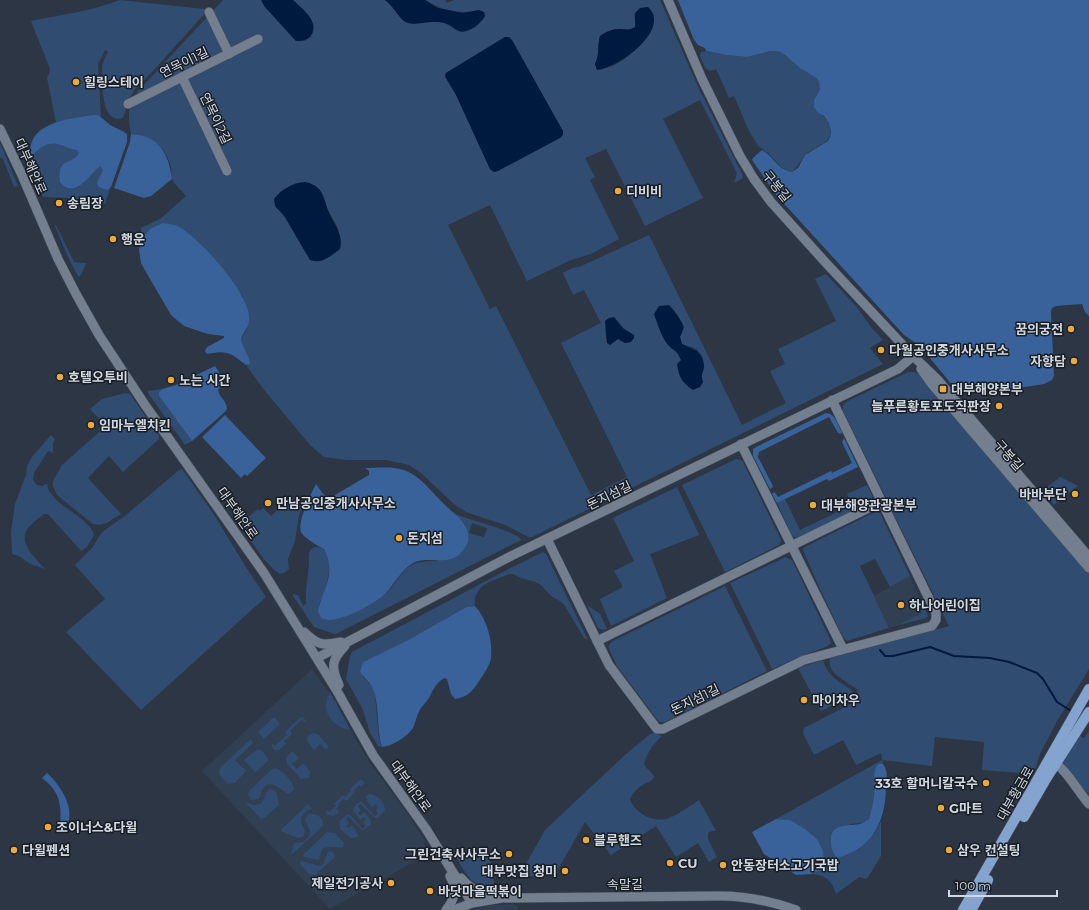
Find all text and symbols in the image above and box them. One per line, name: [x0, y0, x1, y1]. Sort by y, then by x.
street label: 연목이1길: [157, 43, 211, 81]
place label: 힐링스테이: [84, 74, 144, 90]
marker: 힐링스테이: [71, 77, 81, 87]
street label: 연목이2길: [197, 90, 235, 146]
street label: 대부해안로: [12, 135, 50, 197]
street label: 구봉길: [759, 167, 795, 205]
place label: 디비비: [626, 183, 662, 199]
marker: 디비비: [613, 186, 623, 196]
place label: 송림장: [67, 195, 103, 211]
marker: 송림장: [54, 198, 64, 208]
place label: 행운: [121, 231, 145, 247]
marker: 행운: [108, 234, 118, 244]
place label: 꿈의궁전: [1015, 321, 1063, 337]
marker: 꿈의궁전: [1066, 324, 1076, 334]
place label: 다월공인중개사사무소: [889, 342, 1009, 358]
marker: 다월공인중개사사무소: [876, 345, 886, 355]
place label: 자향담: [1030, 353, 1066, 369]
marker: 자향담: [1069, 356, 1079, 366]
place label: 호텔오투비: [68, 369, 128, 385]
marker: 호텔오투비: [55, 372, 65, 382]
place label: 노는 시간: [179, 372, 231, 388]
marker: 노는 시간: [166, 375, 176, 385]
place label: 대부해양본부: [951, 381, 1023, 397]
marker: 대부해양본부: [938, 384, 948, 394]
place label: 늘푸른황토포도직판장: [871, 398, 991, 414]
marker: 늘푸른황토포도직판장: [994, 401, 1004, 411]
place label: 임마누엘치킨: [99, 417, 171, 433]
marker: 임마누엘치킨: [86, 420, 96, 430]
street label: 구봉길: [991, 436, 1027, 474]
street label: 돈지섬길: [584, 477, 634, 513]
street label: 대부해안로: [214, 484, 262, 542]
place label: 바바부단: [1019, 486, 1067, 502]
marker: 바바부단: [1070, 489, 1080, 499]
place label: 만남공인중개사사무소: [276, 495, 396, 511]
place label: 대부해양관광본부: [821, 497, 917, 513]
marker: 만남공인중개사사무소: [263, 498, 273, 508]
marker: 대부해양관광본부: [808, 500, 818, 510]
place label: 돈지섬: [407, 530, 443, 546]
marker: 돈지섬: [394, 533, 404, 543]
place label: 하나어린이집: [909, 597, 981, 613]
marker: 하나어린이집: [896, 600, 906, 610]
street label: 돈지섬1길: [668, 680, 722, 718]
place label: 마이차우: [812, 692, 860, 708]
marker: 마이차우: [799, 695, 809, 705]
street label: 대부해안로: [387, 757, 435, 815]
street label: 대부황금로: [993, 763, 1037, 823]
place label: 33호 할머니칼국수: [874, 775, 978, 791]
marker: 33호 할머니칼국수: [981, 778, 991, 788]
place label: G마트: [949, 800, 983, 816]
marker: G마트: [936, 803, 946, 813]
place label: 조이너스&다윌: [56, 819, 137, 835]
marker: 조이너스&다윌: [43, 822, 53, 832]
place label: 블루핸즈: [594, 832, 642, 848]
marker: 블루핸즈: [581, 835, 591, 845]
place label: 다윌펜션: [22, 842, 70, 858]
place label: 삼우 컨설팅: [957, 842, 1020, 858]
marker: 다윌펜션: [9, 845, 19, 855]
marker: 삼우 컨설팅: [944, 845, 954, 855]
place label: 그린건축사사무소: [405, 846, 501, 862]
marker: 그린건축사사무소: [504, 849, 514, 859]
place label: CU: [678, 855, 698, 871]
place label: 안동장터소고기국밥: [731, 857, 839, 873]
marker: CU: [665, 858, 675, 868]
marker: 안동장터소고기국밥: [718, 860, 728, 870]
place label: 대부맛집 청미: [482, 863, 557, 879]
marker: 대부맛집 청미: [560, 866, 570, 876]
scale bar: [949, 872, 1057, 898]
place label: 제일전기공사: [311, 875, 383, 891]
street label: 속말길: [607, 876, 643, 892]
marker: 제일전기공사: [386, 878, 396, 888]
text: 100 m: [955, 878, 991, 893]
place label: 바닷마을떡볶이: [438, 883, 522, 899]
marker: 바닷마을떡볶이: [425, 886, 435, 896]

